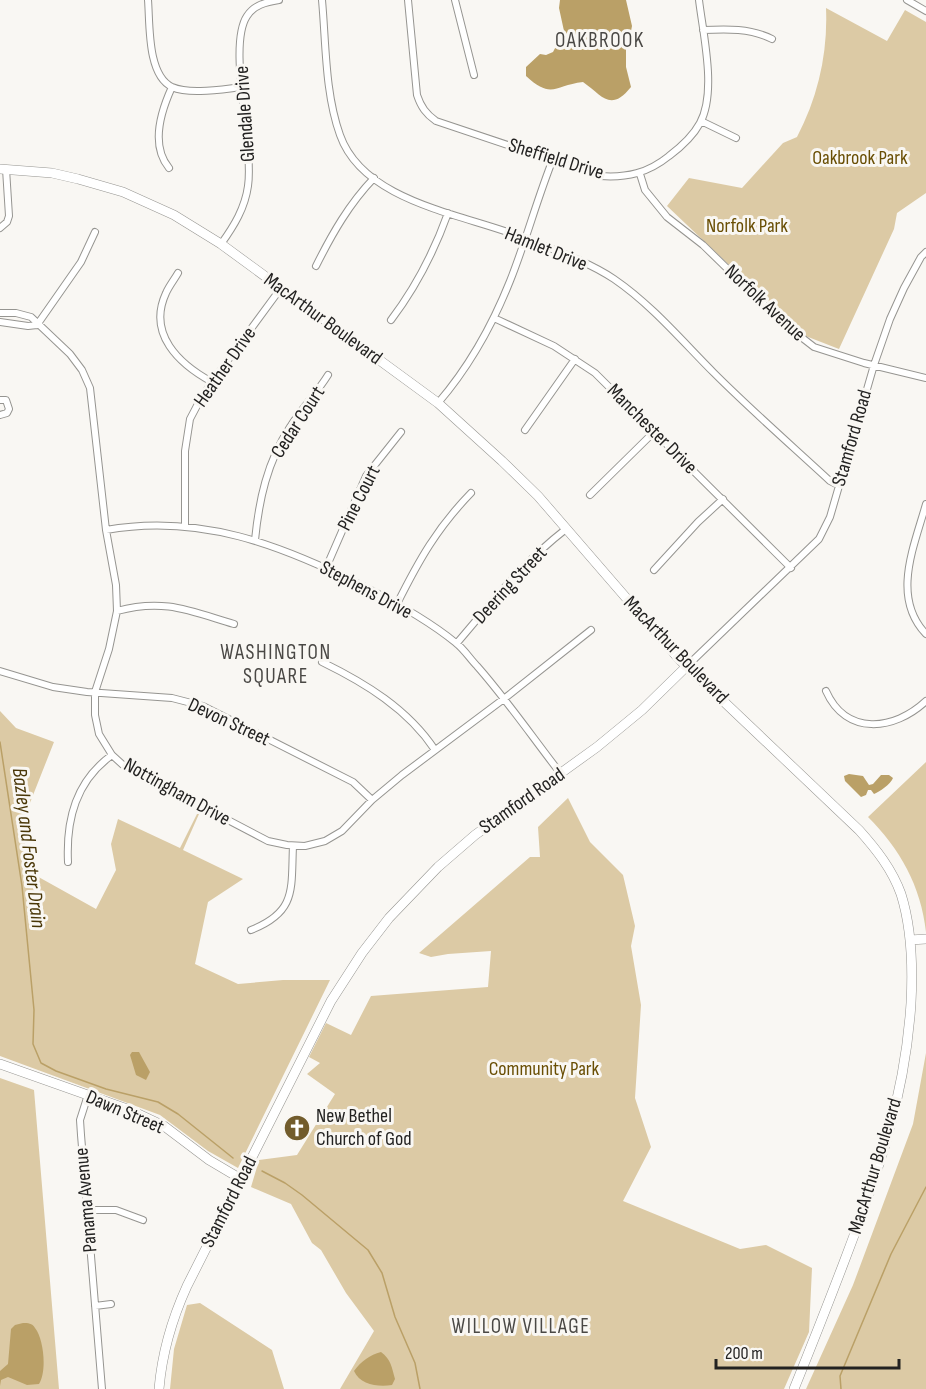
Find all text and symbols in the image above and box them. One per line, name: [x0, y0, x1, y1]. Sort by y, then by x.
district label: OAKBROOK: [555, 28, 645, 53]
street label: Glendale Drive: [230, 65, 260, 163]
street label: Sheffield Drive: [505, 133, 607, 185]
park label: Oakbrook Park: [812, 146, 908, 170]
park label: Norfolk Park: [706, 214, 788, 238]
street label: Hamlet Drive: [501, 222, 591, 276]
street label: Norfolk Avenue: [720, 260, 810, 346]
street label: MacArthur Boulevard: [259, 268, 387, 370]
street label: Heather Drive: [189, 322, 261, 412]
street label: Manchester Drive: [602, 379, 702, 479]
street label: Cedar Court: [266, 382, 330, 462]
street label: Stamford Road: [827, 387, 877, 489]
street label: Pine Court: [332, 461, 386, 535]
street label: Deering Street: [468, 541, 552, 629]
street label: Stephens Drive: [316, 556, 416, 624]
street label: MacArthur Boulevard: [619, 591, 733, 709]
district label: WASHINGTON SQUARE: [220, 640, 332, 689]
street label: Devon Street: [184, 693, 274, 751]
street label: Nottingham Drive: [120, 753, 234, 831]
street label: Stamford Road: [475, 763, 569, 839]
water label: Bazley and Foster Drain: [7, 767, 51, 930]
park label: Community Park: [489, 1057, 600, 1081]
street label: Dawn Street: [82, 1085, 168, 1139]
street label: MacArthur Boulevard: [843, 1095, 907, 1237]
place label: New Bethel Church of God: [316, 1104, 412, 1151]
church icon: New Bethel Church of God: [282, 1113, 312, 1143]
street label: Panama Avenue: [69, 1147, 103, 1253]
street label: Stamford Road: [196, 1152, 262, 1252]
district label: WILLOW VILLAGE: [452, 1314, 590, 1339]
scale bar: [716, 1332, 899, 1370]
text: 200 m: [725, 1343, 763, 1364]

